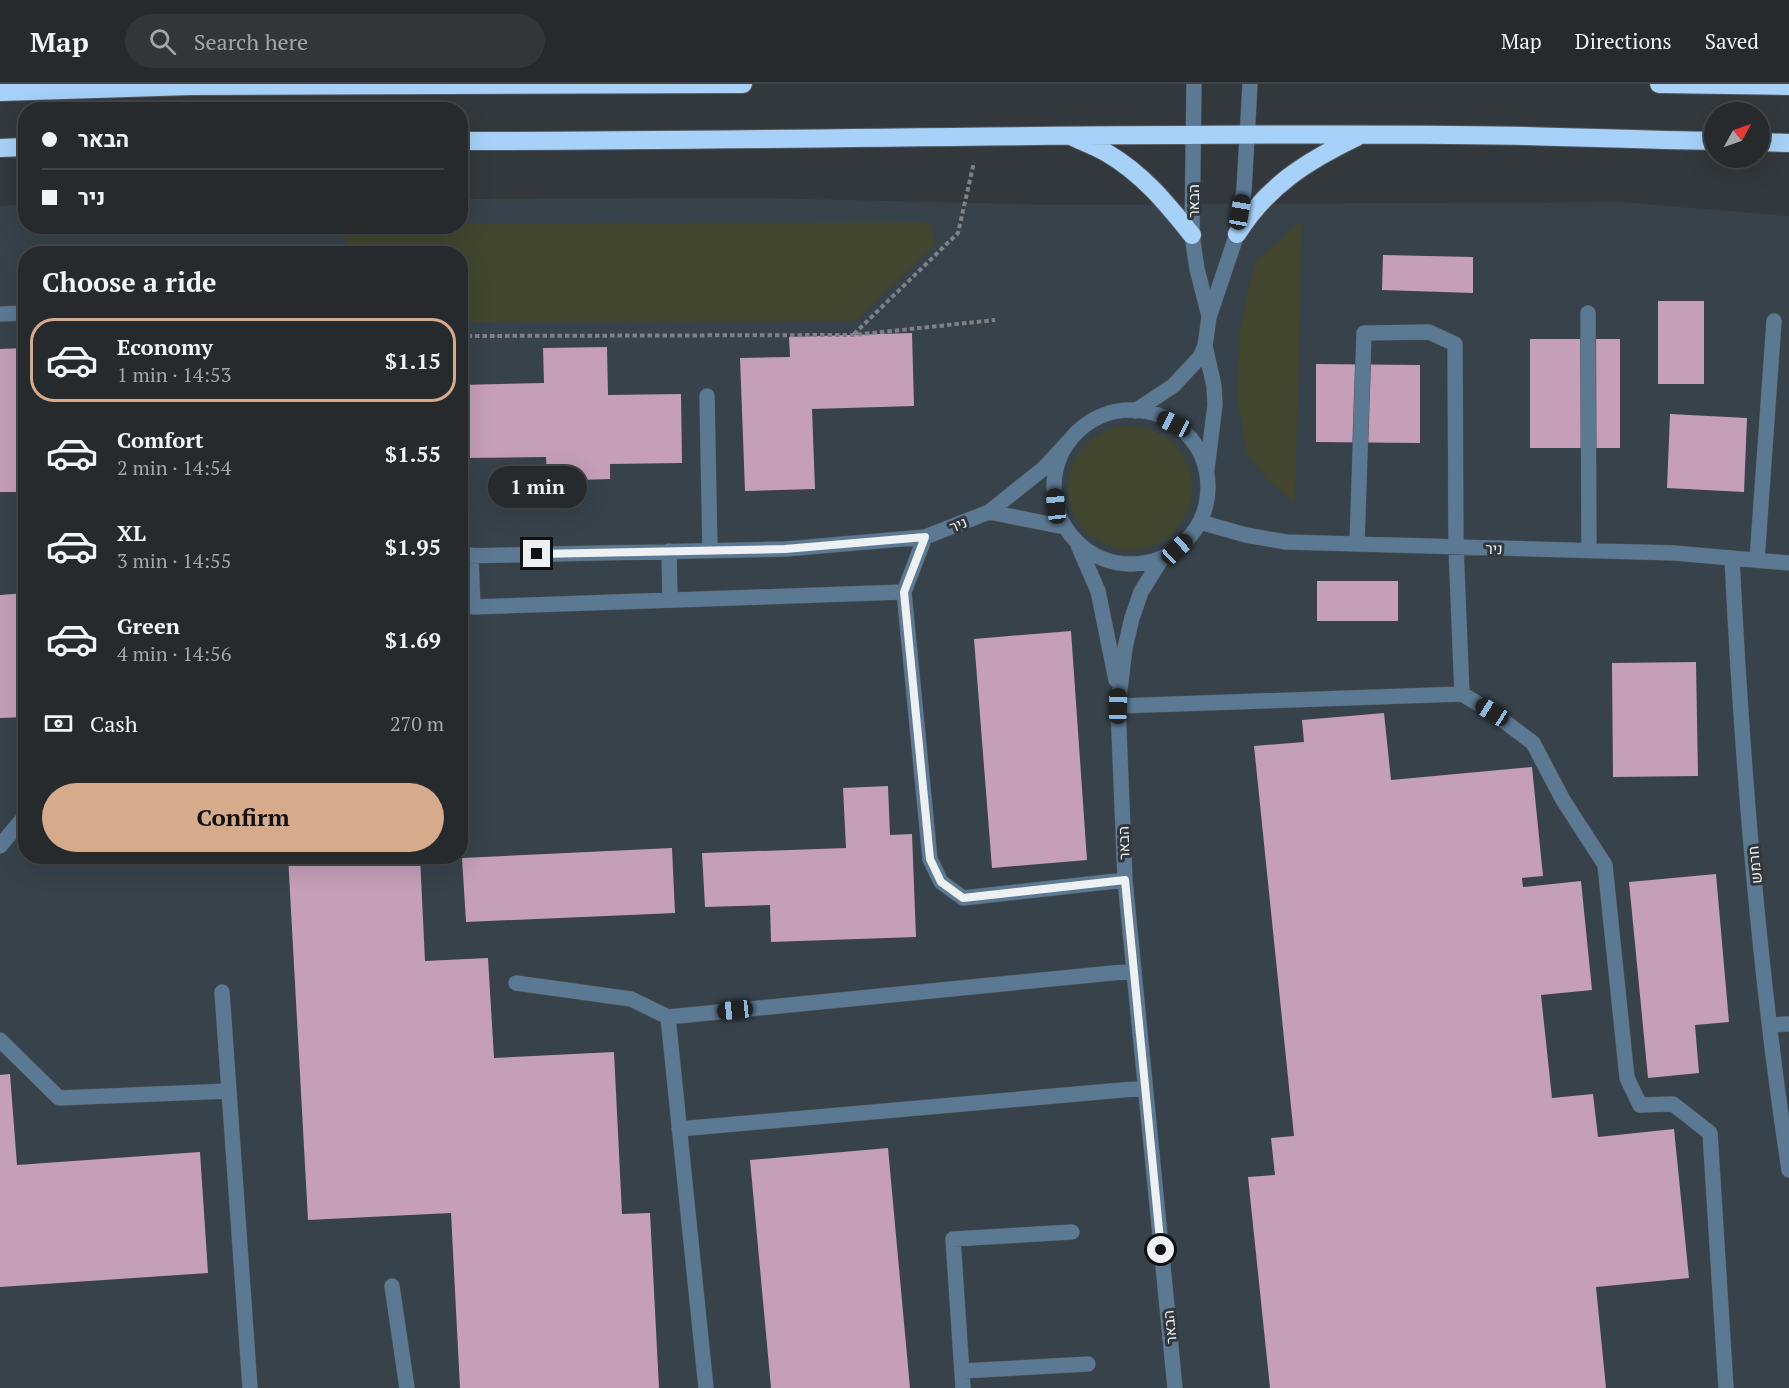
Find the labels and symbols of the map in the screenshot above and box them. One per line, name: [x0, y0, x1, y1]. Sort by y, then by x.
north arrow: [1704, 102, 1770, 168]
street label: הבאר: [1183, 184, 1203, 218]
car: [1228, 193, 1252, 231]
car: [1154, 408, 1194, 440]
callout: 1 min: [488, 467, 586, 509]
car: [1045, 487, 1067, 525]
street label: ניר: [946, 511, 970, 537]
car: [1158, 530, 1196, 568]
street label: ניר: [1485, 538, 1503, 558]
route end: [523, 540, 550, 567]
car: [1109, 688, 1127, 724]
car: [1472, 695, 1512, 729]
street label: הבאר: [1112, 826, 1134, 860]
street label: חרמש: [1742, 845, 1766, 885]
car: [716, 999, 754, 1021]
route start: [1147, 1236, 1174, 1263]
street label: הבאר: [1157, 1309, 1181, 1345]

